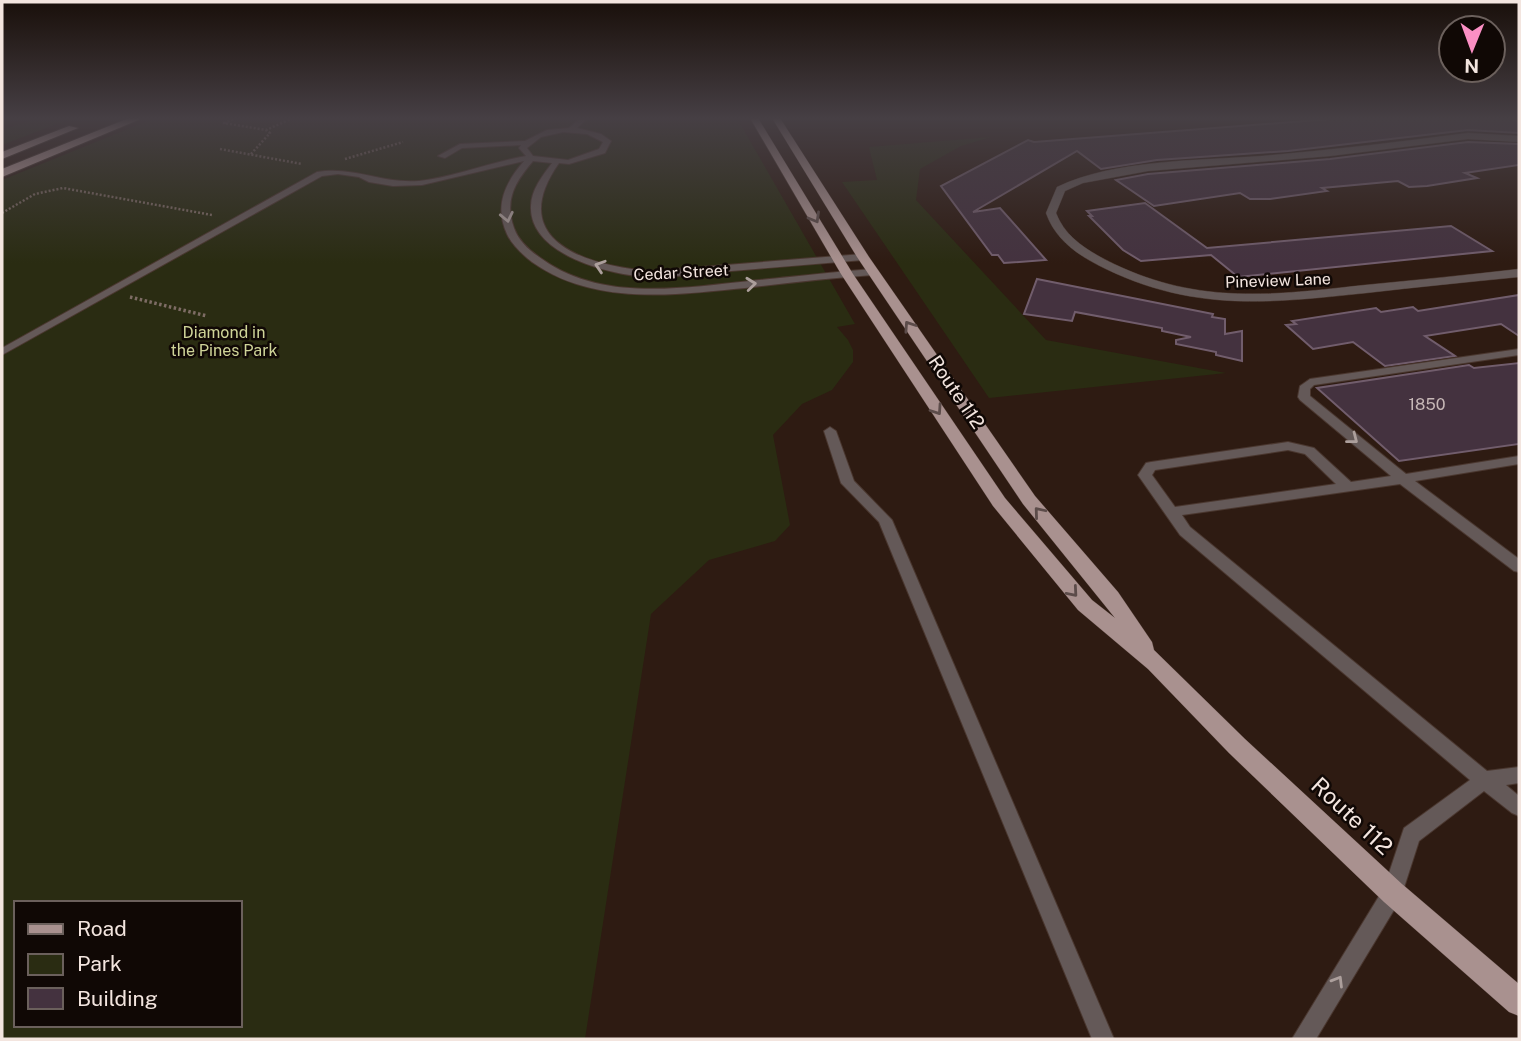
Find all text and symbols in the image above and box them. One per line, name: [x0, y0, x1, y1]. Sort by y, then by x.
north arrow: [1437, 14, 1507, 84]
text: N: [1464, 55, 1479, 77]
one-way arrow: [498, 211, 513, 223]
one-way arrow: [807, 211, 820, 223]
one-way arrow: [595, 260, 607, 274]
street label: Cedar Street: [633, 261, 729, 284]
street label: Pineview Lane: [1225, 269, 1331, 292]
one-way arrow: [746, 276, 757, 291]
one-way arrow: [905, 321, 917, 334]
park label: Diamond in the Pines Park: [171, 323, 277, 360]
street label: Route 112: [925, 351, 989, 433]
house number: 1850: [1409, 395, 1446, 414]
one-way arrow: [929, 402, 942, 415]
one-way arrow: [1345, 430, 1357, 443]
one-way arrow: [1035, 507, 1047, 520]
one-way arrow: [1065, 584, 1077, 597]
street label: Route 112: [1306, 771, 1398, 860]
legend: [14, 901, 242, 1027]
text: Road: [77, 916, 127, 941]
text: Park: [77, 951, 122, 976]
one-way arrow: [1330, 975, 1343, 988]
text: Building: [77, 986, 158, 1011]

